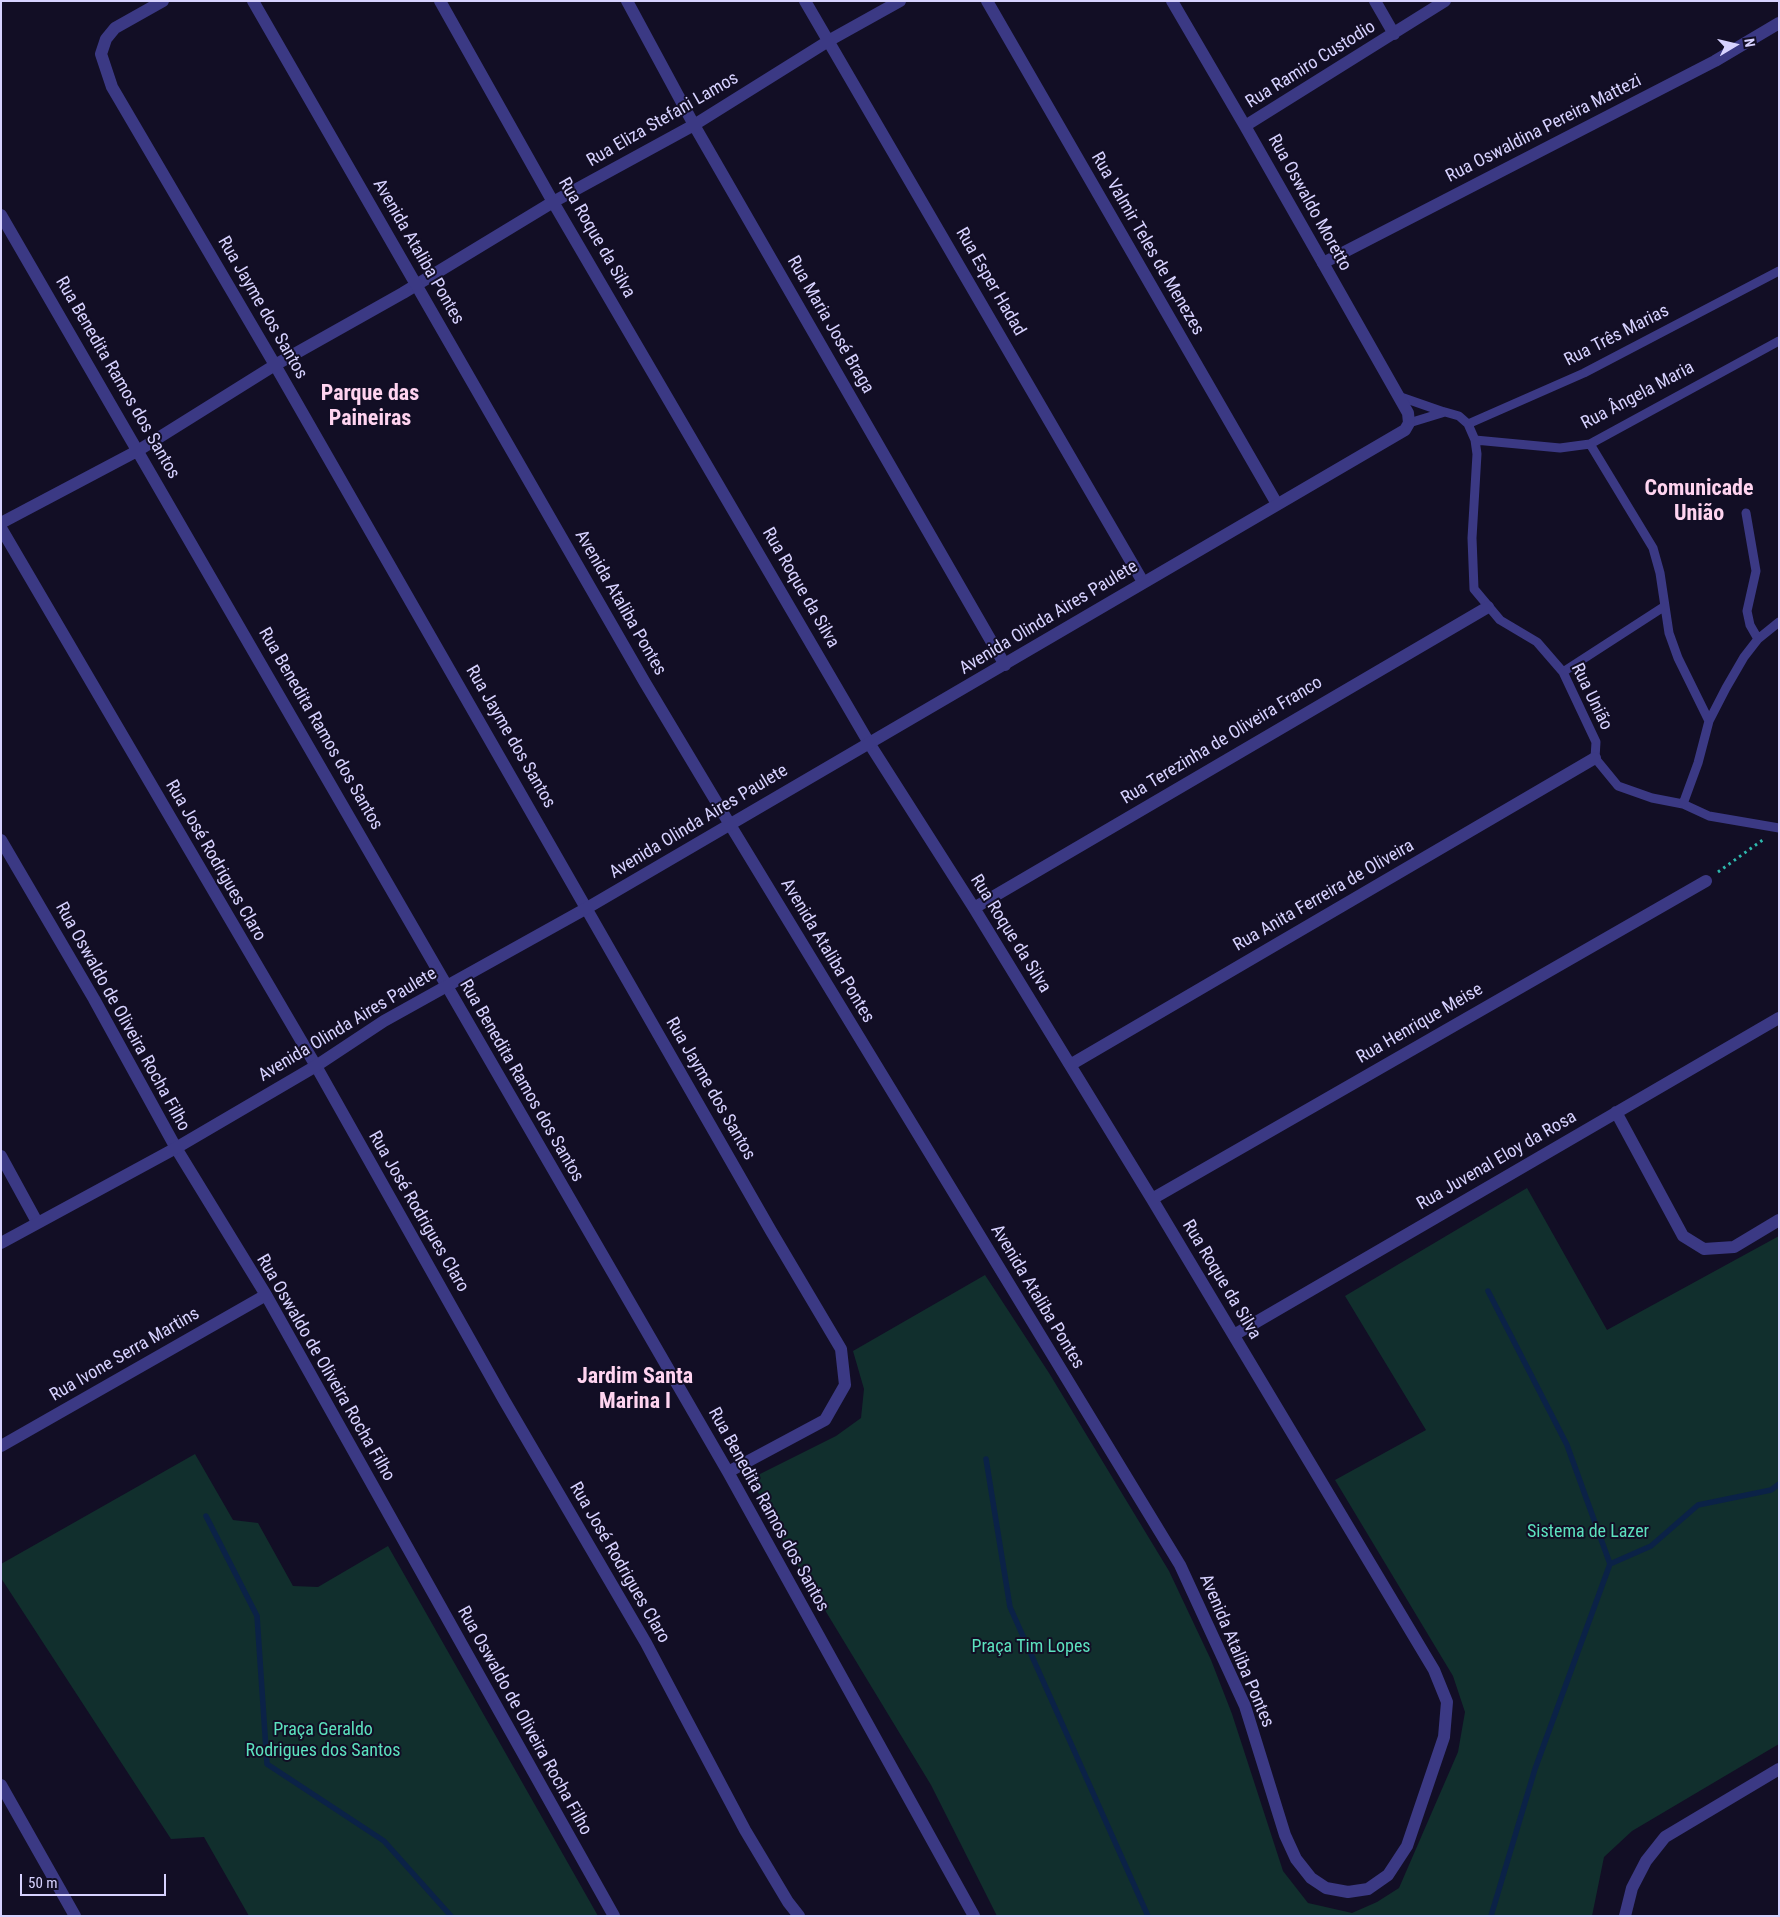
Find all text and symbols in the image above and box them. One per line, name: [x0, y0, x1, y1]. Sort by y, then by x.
street label: Rua Ramiro Custodio: [1242, 16, 1380, 114]
north arrow: [1710, 20, 1760, 70]
text: N: [1741, 37, 1758, 48]
street label: Rua Eliza Stefani Lamos: [583, 68, 743, 172]
street label: Rua Oswaldina Pereira Mattezi: [1443, 70, 1645, 188]
street label: Rua Oswaldo Moretto: [1263, 131, 1355, 275]
street label: Rua Valmir Teles de Menezes: [1086, 149, 1208, 339]
street label: Rua Roque da Silva: [553, 174, 639, 302]
street label: Avenida Ataliba Pontes: [368, 176, 468, 328]
street label: Rua Esper Hadad: [950, 224, 1030, 340]
street label: Rua Jayme dos Santos: [212, 233, 312, 383]
street label: Rua Maria José Braga: [782, 252, 878, 398]
street label: Rua Benedita Ramos dos Santos: [50, 273, 184, 483]
street label: Rua Três Marias: [1561, 300, 1673, 372]
street label: Rua Ângela Maria: [1578, 357, 1698, 435]
district label: Parque das Paineiras: [321, 381, 419, 432]
district label: Comunicade União: [1645, 476, 1753, 528]
street label: Rua Roque da Silva: [757, 524, 843, 652]
street label: Avenida Ataliba Pontes: [570, 527, 670, 679]
street label: Avenida Olinda Aires Paulete: [956, 556, 1142, 680]
street label: Rua Benedita Ramos dos Santos: [253, 624, 387, 834]
street label: Rua União: [1566, 660, 1616, 734]
street label: Rua Jayme dos Santos: [460, 662, 560, 812]
street label: Rua Terezinha de Oliveira Franco: [1118, 672, 1326, 810]
street label: Avenida Olinda Aires Paulete: [606, 760, 792, 884]
street label: Rua José Rodrigues Claro: [160, 777, 270, 945]
street label: Rua Anita Ferreira de Oliveira: [1230, 835, 1418, 957]
street label: Rua Roque da Silva: [965, 871, 1055, 997]
street label: Avenida Ataliba Pontes: [775, 875, 879, 1027]
street label: Rua Oswaldo de Oliveira Rocha Filho: [50, 899, 194, 1135]
street label: Avenida Olinda Aires Paulete: [255, 963, 441, 1087]
street label: Rua Benedita Ramos dos Santos: [454, 976, 588, 1186]
street label: Rua Henrique Meise: [1353, 979, 1487, 1069]
street label: Rua Jayme dos Santos: [660, 1014, 760, 1164]
street label: Rua Juvenal Eloy da Rosa: [1413, 1106, 1581, 1216]
street label: Rua José Rodrigues Claro: [363, 1128, 473, 1296]
street label: Rua Roque da Silva: [1177, 1216, 1265, 1344]
street label: Avenida Ataliba Pontes: [985, 1221, 1089, 1373]
street label: Rua Oswaldo de Oliveira Rocha Filho: [251, 1251, 399, 1485]
street label: Rua Ivone Serra Martins: [46, 1303, 204, 1407]
district label: Jardim Santa Marina I: [577, 1364, 693, 1415]
street label: Rua Benedita Ramos dos Santos: [703, 1404, 833, 1616]
street label: Rua José Rodrigues Claro: [564, 1479, 674, 1647]
park label: Sistema de Lazer: [1527, 1521, 1649, 1543]
street label: Avenida Ataliba Pontes: [1194, 1571, 1278, 1731]
street label: Rua Oswaldo de Oliveira Rocha Filho: [452, 1603, 596, 1839]
park label: Praça Tim Lopes: [971, 1636, 1091, 1658]
park label: Praça Geraldo Rodrigues dos Santos: [246, 1719, 400, 1762]
scale bar: [22, 1864, 169, 1896]
text: 50 m: [28, 1874, 58, 1892]

